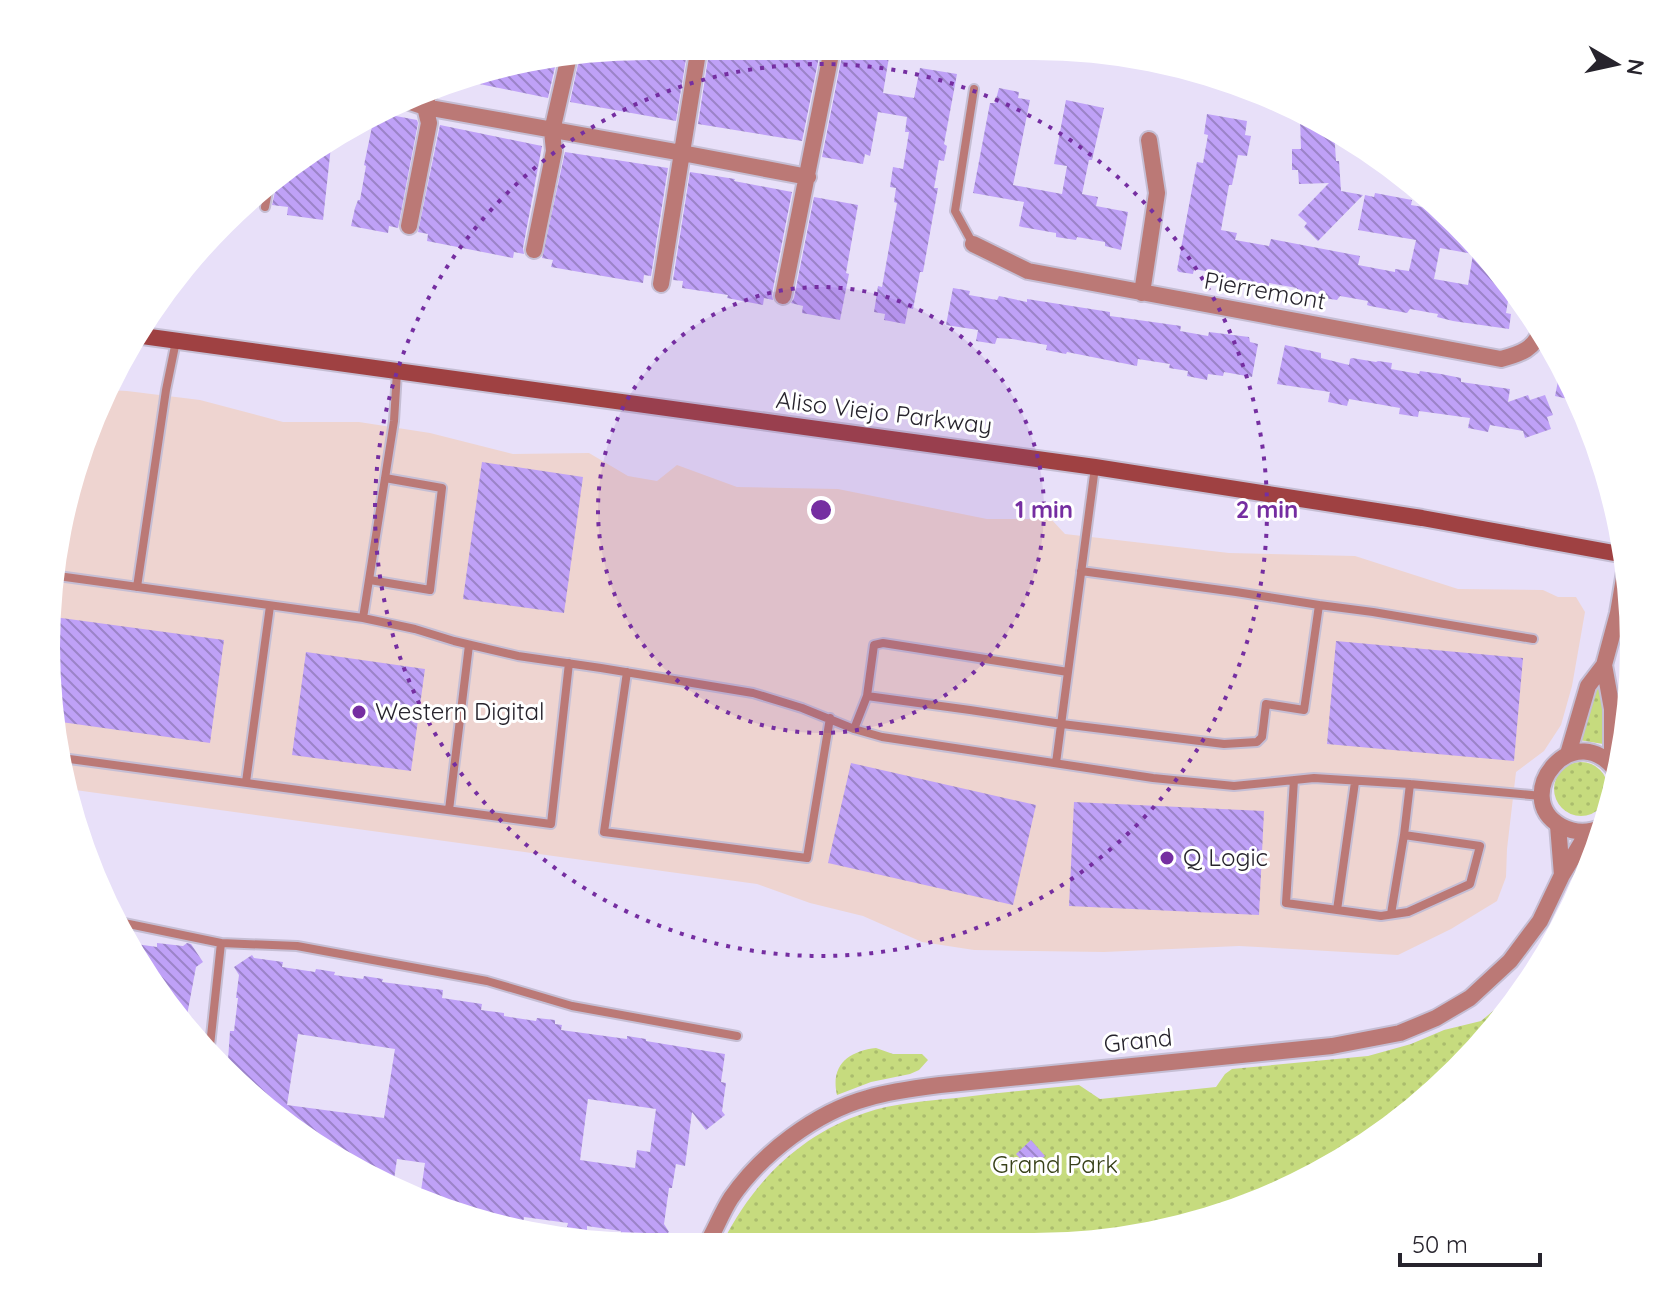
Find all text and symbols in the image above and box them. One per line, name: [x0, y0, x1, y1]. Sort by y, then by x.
north arrow: [1576, 24, 1656, 104]
text: N: [1621, 57, 1651, 77]
street label: Pierremont: [1202, 265, 1328, 315]
street label: Aliso Viejo Parkway: [774, 384, 994, 440]
text: 1 min: [1015, 494, 1073, 524]
text: 2 min: [1236, 494, 1298, 524]
centre of rings: [807, 496, 835, 524]
place label: Western Digital: [375, 696, 545, 726]
marker: Western Digital: [350, 703, 368, 721]
place label: Q Logic: [1183, 842, 1268, 872]
marker: Q Logic: [1158, 849, 1176, 867]
street label: Grand: [1102, 1022, 1174, 1059]
park label: Grand Park: [992, 1149, 1118, 1179]
scale bar: [1400, 1217, 1540, 1267]
text: 50 m: [1412, 1229, 1468, 1259]

